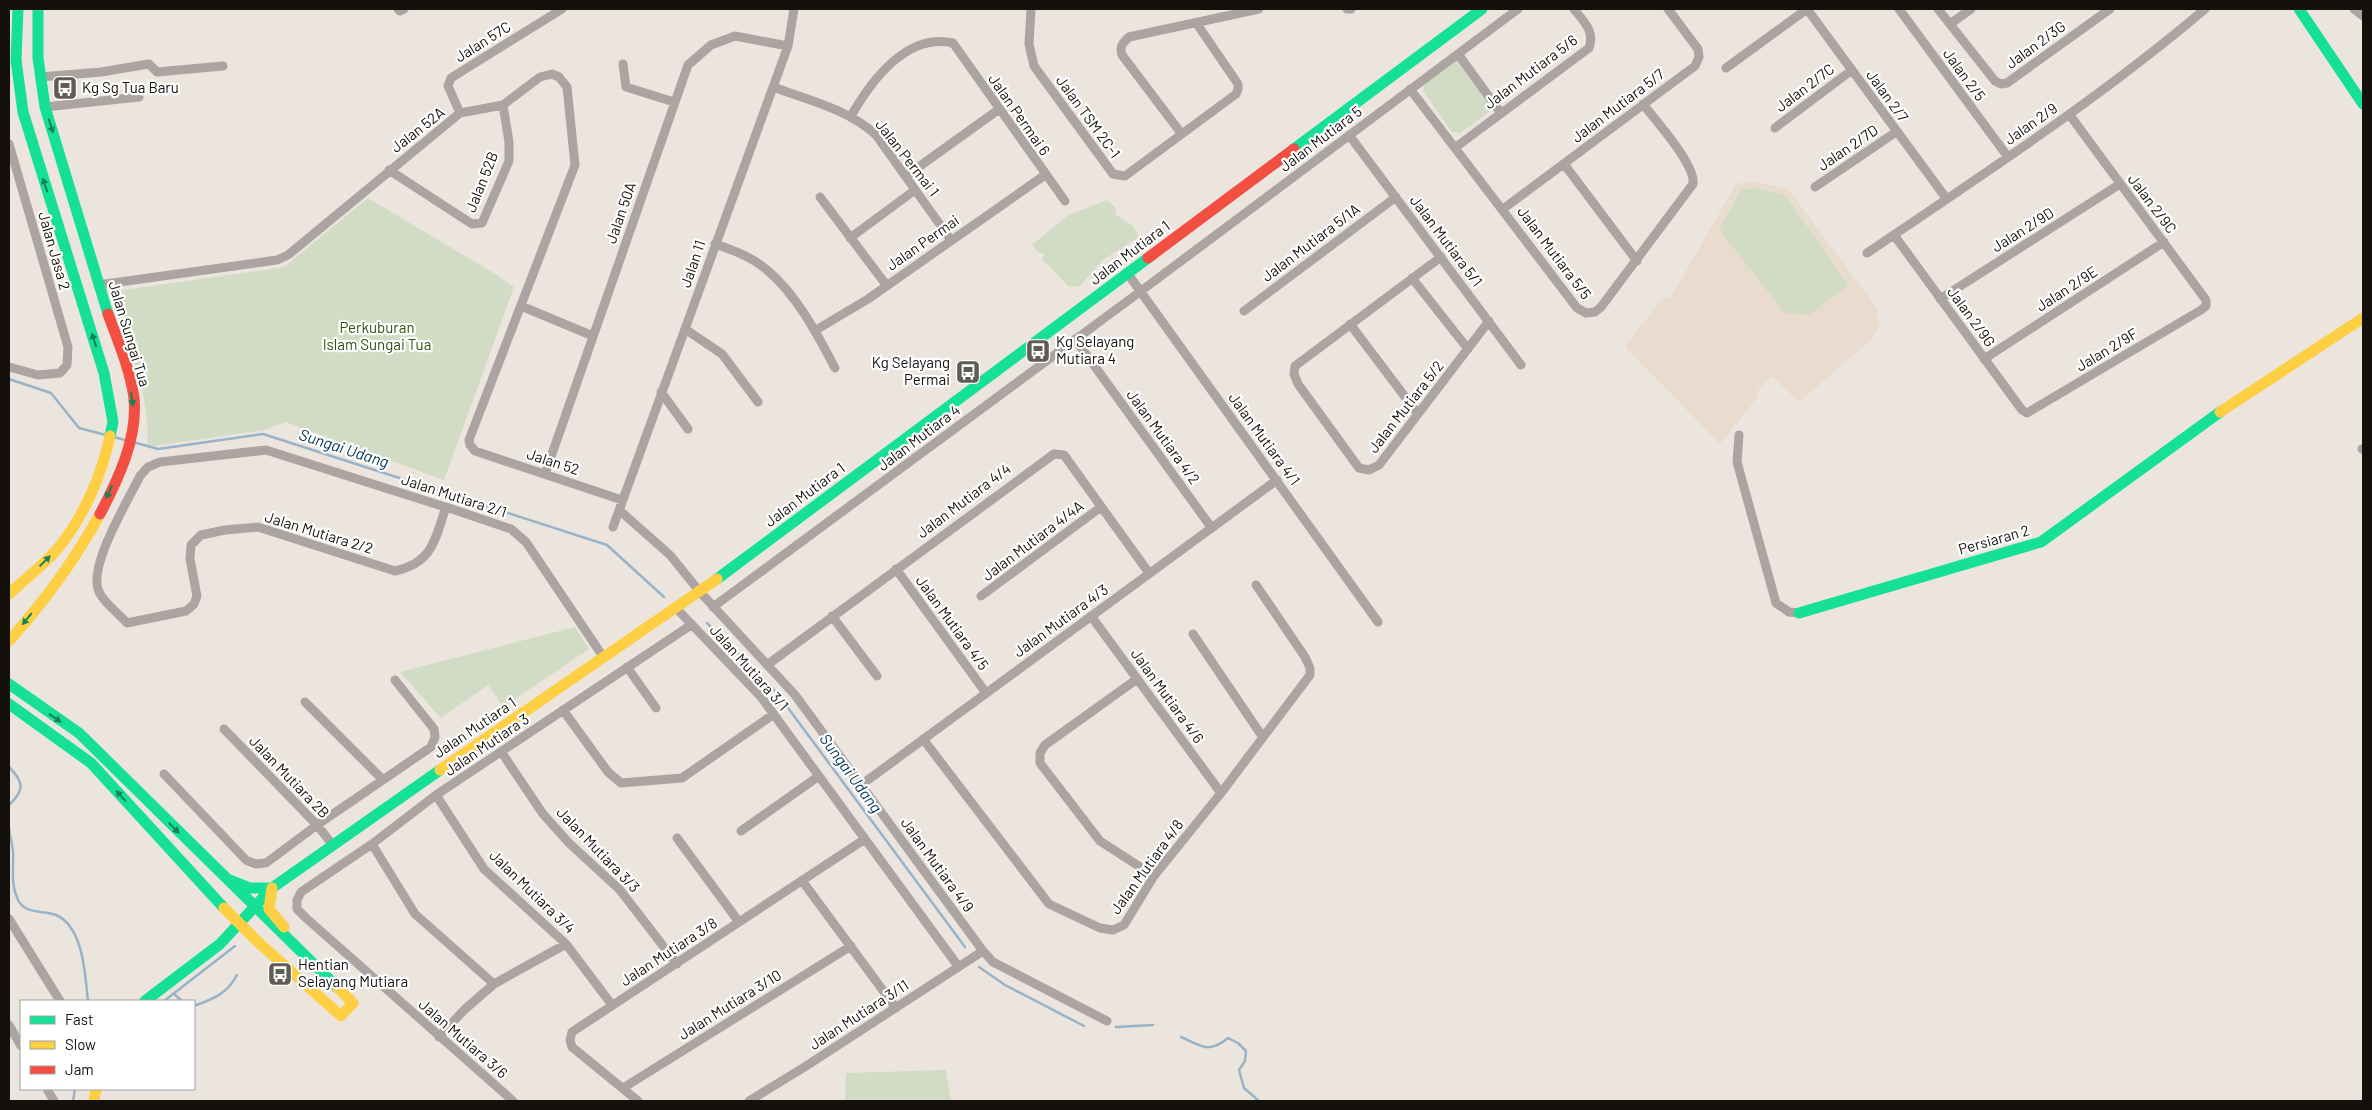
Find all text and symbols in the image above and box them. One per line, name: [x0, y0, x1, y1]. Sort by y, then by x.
street label: Jalan 2/3G: [2002, 16, 2069, 72]
street label: Jalan 57C: [451, 17, 514, 65]
street label: Jalan Mutiara 5/6: [1480, 30, 1580, 112]
street label: Jalan 2/5: [1940, 45, 1990, 104]
street label: Jalan 2/7C: [1772, 59, 1837, 115]
street label: Jalan Mutiara 5/7: [1568, 65, 1667, 146]
street label: Jalan 2/7: [1863, 66, 1913, 125]
street label: Jalan Permai 6: [985, 70, 1054, 159]
street label: Jalan TSM 2C-1: [1053, 72, 1125, 161]
bus stop icon: Kg Sg Tua Baru: [52, 75, 78, 101]
place label: Kg Sg Tua Baru: [82, 78, 179, 96]
street label: Jalan 2/9: [2001, 98, 2060, 148]
street label: Jalan Mutiara 5: [1276, 102, 1365, 175]
street label: Jalan 52A: [387, 103, 448, 156]
street label: Jalan Permai 1: [872, 115, 943, 199]
one-way arrow: [47, 119, 55, 134]
street label: Jalan 2/7D: [1814, 120, 1881, 174]
street label: Jalan 52B: [461, 149, 501, 215]
street label: Jalan 2/9C: [2125, 170, 2181, 237]
one-way arrow: [41, 178, 48, 193]
street label: Jalan 50A: [601, 180, 639, 246]
street label: Jalan Mutiara 5/1: [1407, 191, 1487, 289]
street label: Jalan Mutiara 5/1A: [1258, 199, 1363, 285]
street label: Jalan Mutiara 5/5: [1514, 202, 1596, 302]
street label: Jalan 2/9D: [1988, 203, 2057, 255]
street label: Jalan Jasa 2: [35, 209, 75, 292]
street label: Jalan Permai: [883, 211, 962, 274]
street label: Jalan Mutiara 1: [1086, 216, 1173, 288]
street label: Jalan 11: [676, 238, 709, 290]
street label: Jalan 2/9E: [2032, 262, 2100, 315]
street label: Jalan Sungai Tua: [105, 279, 155, 389]
street label: Jalan 2/9G: [1944, 283, 2000, 350]
park label: Perkuburan Islam Sungai Tua: [323, 318, 431, 353]
street label: Jalan 2/9F: [2072, 323, 2141, 375]
place label: Kg Selayang Mutiara 4: [1056, 332, 1134, 367]
one-way arrow: [90, 333, 97, 348]
bus stop icon: Kg Selayang Mutiara 4: [1025, 338, 1051, 364]
place label: Kg Selayang Permai: [872, 353, 950, 388]
street label: Jalan Mutiara 5/2: [1364, 357, 1447, 456]
bus stop icon: Kg Selayang Permai: [955, 359, 981, 385]
street label: Jalan Mutiara 4/2: [1123, 386, 1204, 487]
street label: Jalan Mutiara 4/1: [1225, 389, 1304, 488]
one-way arrow: [128, 391, 136, 407]
street label: Jalan Mutiara 4: [874, 400, 963, 474]
water label: Sungai Udang: [297, 424, 391, 471]
street label: Jalan 52: [525, 444, 582, 478]
street label: Jalan Mutiara 1: [761, 458, 848, 530]
street label: Jalan Mutiara 4/4: [913, 459, 1014, 541]
street label: Jalan Mutiara 2/1: [399, 470, 509, 521]
one-way arrow: [105, 485, 114, 500]
street label: Jalan Mutiara 4/4A: [978, 496, 1087, 584]
street label: Jalan Mutiara 2/2: [263, 507, 376, 557]
street label: Persiaran 2: [1956, 520, 2031, 558]
one-way arrow: [38, 555, 50, 567]
street label: Jalan Mutiara 4/5: [913, 572, 993, 673]
street label: Jalan Mutiara 4/3: [1010, 580, 1111, 660]
one-way arrow: [22, 613, 33, 626]
street label: Jalan Mutiara 3/1: [706, 621, 793, 714]
street label: Jalan Mutiara 4/6: [1128, 645, 1208, 746]
street label: Jalan Mutiara 1: [430, 693, 519, 761]
street label: Jalan Mutiara 3: [441, 709, 532, 779]
one-way arrow: [49, 713, 62, 722]
water label: Sungai Udang: [816, 729, 887, 816]
street label: Jalan Mutiara 2B: [246, 731, 334, 821]
one-way arrow: [116, 790, 127, 802]
street label: Jalan Mutiara 3/3: [553, 803, 644, 896]
street label: Jalan Mutiara 4/9: [897, 814, 978, 915]
street label: Jalan Mutiara 4/8: [1106, 816, 1187, 917]
one-way arrow: [168, 822, 180, 834]
street label: Jalan Mutiara 3/4: [486, 846, 579, 937]
street label: Jalan Mutiara 3/8: [617, 913, 720, 989]
place label: Hentian Selayang Mutiara: [298, 955, 408, 990]
bus stop icon: Hentian Selayang Mutiara: [267, 961, 293, 987]
street label: Jalan Mutiara 3/10: [675, 965, 784, 1043]
street label: Jalan Mutiara 3/11: [805, 975, 911, 1053]
street label: Jalan Mutiara 3/6: [416, 995, 512, 1082]
legend: [20, 1000, 195, 1090]
text: Fast: [65, 1010, 93, 1028]
text: Slow: [65, 1035, 96, 1053]
text: Jam: [65, 1060, 94, 1078]

